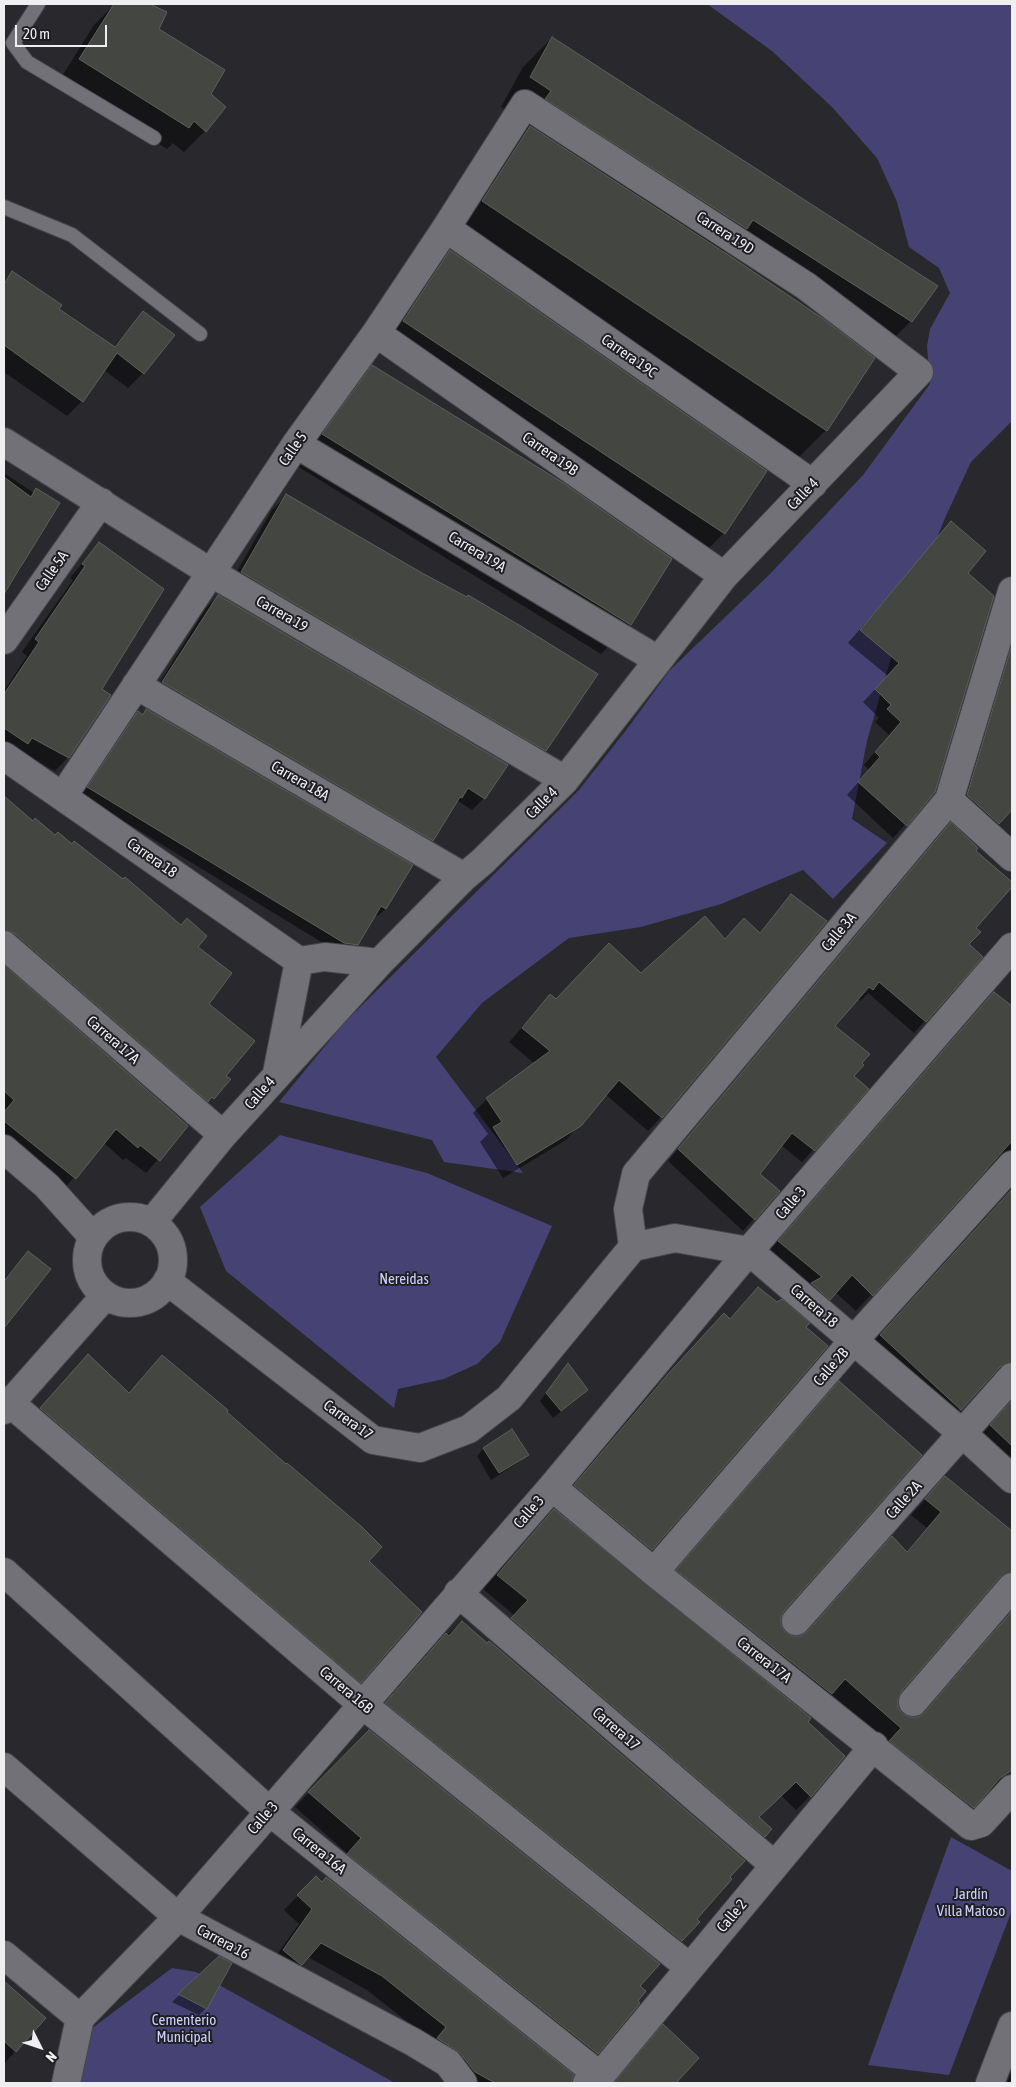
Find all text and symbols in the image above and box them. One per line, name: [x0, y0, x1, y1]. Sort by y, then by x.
scale bar: [18, 15, 110, 47]
text: 20 m: [23, 25, 50, 42]
street label: Carrera 19D: [693, 208, 757, 258]
street label: Carrera 19C: [598, 330, 660, 382]
street label: Carrera 19B: [519, 428, 581, 480]
street label: Calle 5: [275, 429, 311, 469]
street label: Calle 4: [784, 474, 822, 514]
street label: Carrera 19A: [445, 528, 509, 576]
street label: Calle 5A: [32, 547, 72, 595]
street label: Carrera 19: [253, 592, 311, 636]
street label: Carrera 18A: [268, 757, 332, 805]
street label: Calle 4: [522, 783, 562, 823]
street label: Carrera 18: [124, 834, 180, 882]
street label: Calle 3A: [818, 909, 860, 955]
street label: Carrera 17A: [83, 1012, 143, 1068]
street label: Calle 4: [241, 1073, 279, 1113]
street label: Calle 3: [772, 1183, 810, 1223]
park label: Nereidas: [379, 1270, 429, 1288]
street label: Carrera 18: [787, 1281, 841, 1331]
street label: Calle 2B: [810, 1344, 852, 1390]
street label: Carrera 17: [320, 1396, 376, 1444]
street label: Calle 2A: [882, 1477, 926, 1523]
street label: Calle 3: [510, 1492, 548, 1532]
street label: Carrera 17A: [733, 1633, 795, 1687]
street label: Carrera 16B: [316, 1663, 376, 1717]
street label: Carrera 17: [589, 1704, 643, 1754]
street label: Calle 3: [244, 1798, 282, 1838]
street label: Carrera 16A: [288, 1824, 350, 1878]
park label: Jardín Villa Matoso: [937, 1885, 1005, 1920]
street label: Calle 2: [713, 1896, 751, 1936]
street label: Carrera 16: [194, 1921, 252, 1963]
park label: Cementerio Municipal: [152, 2011, 216, 2046]
north arrow: [15, 2022, 65, 2072]
text: N: [43, 2048, 60, 2065]

